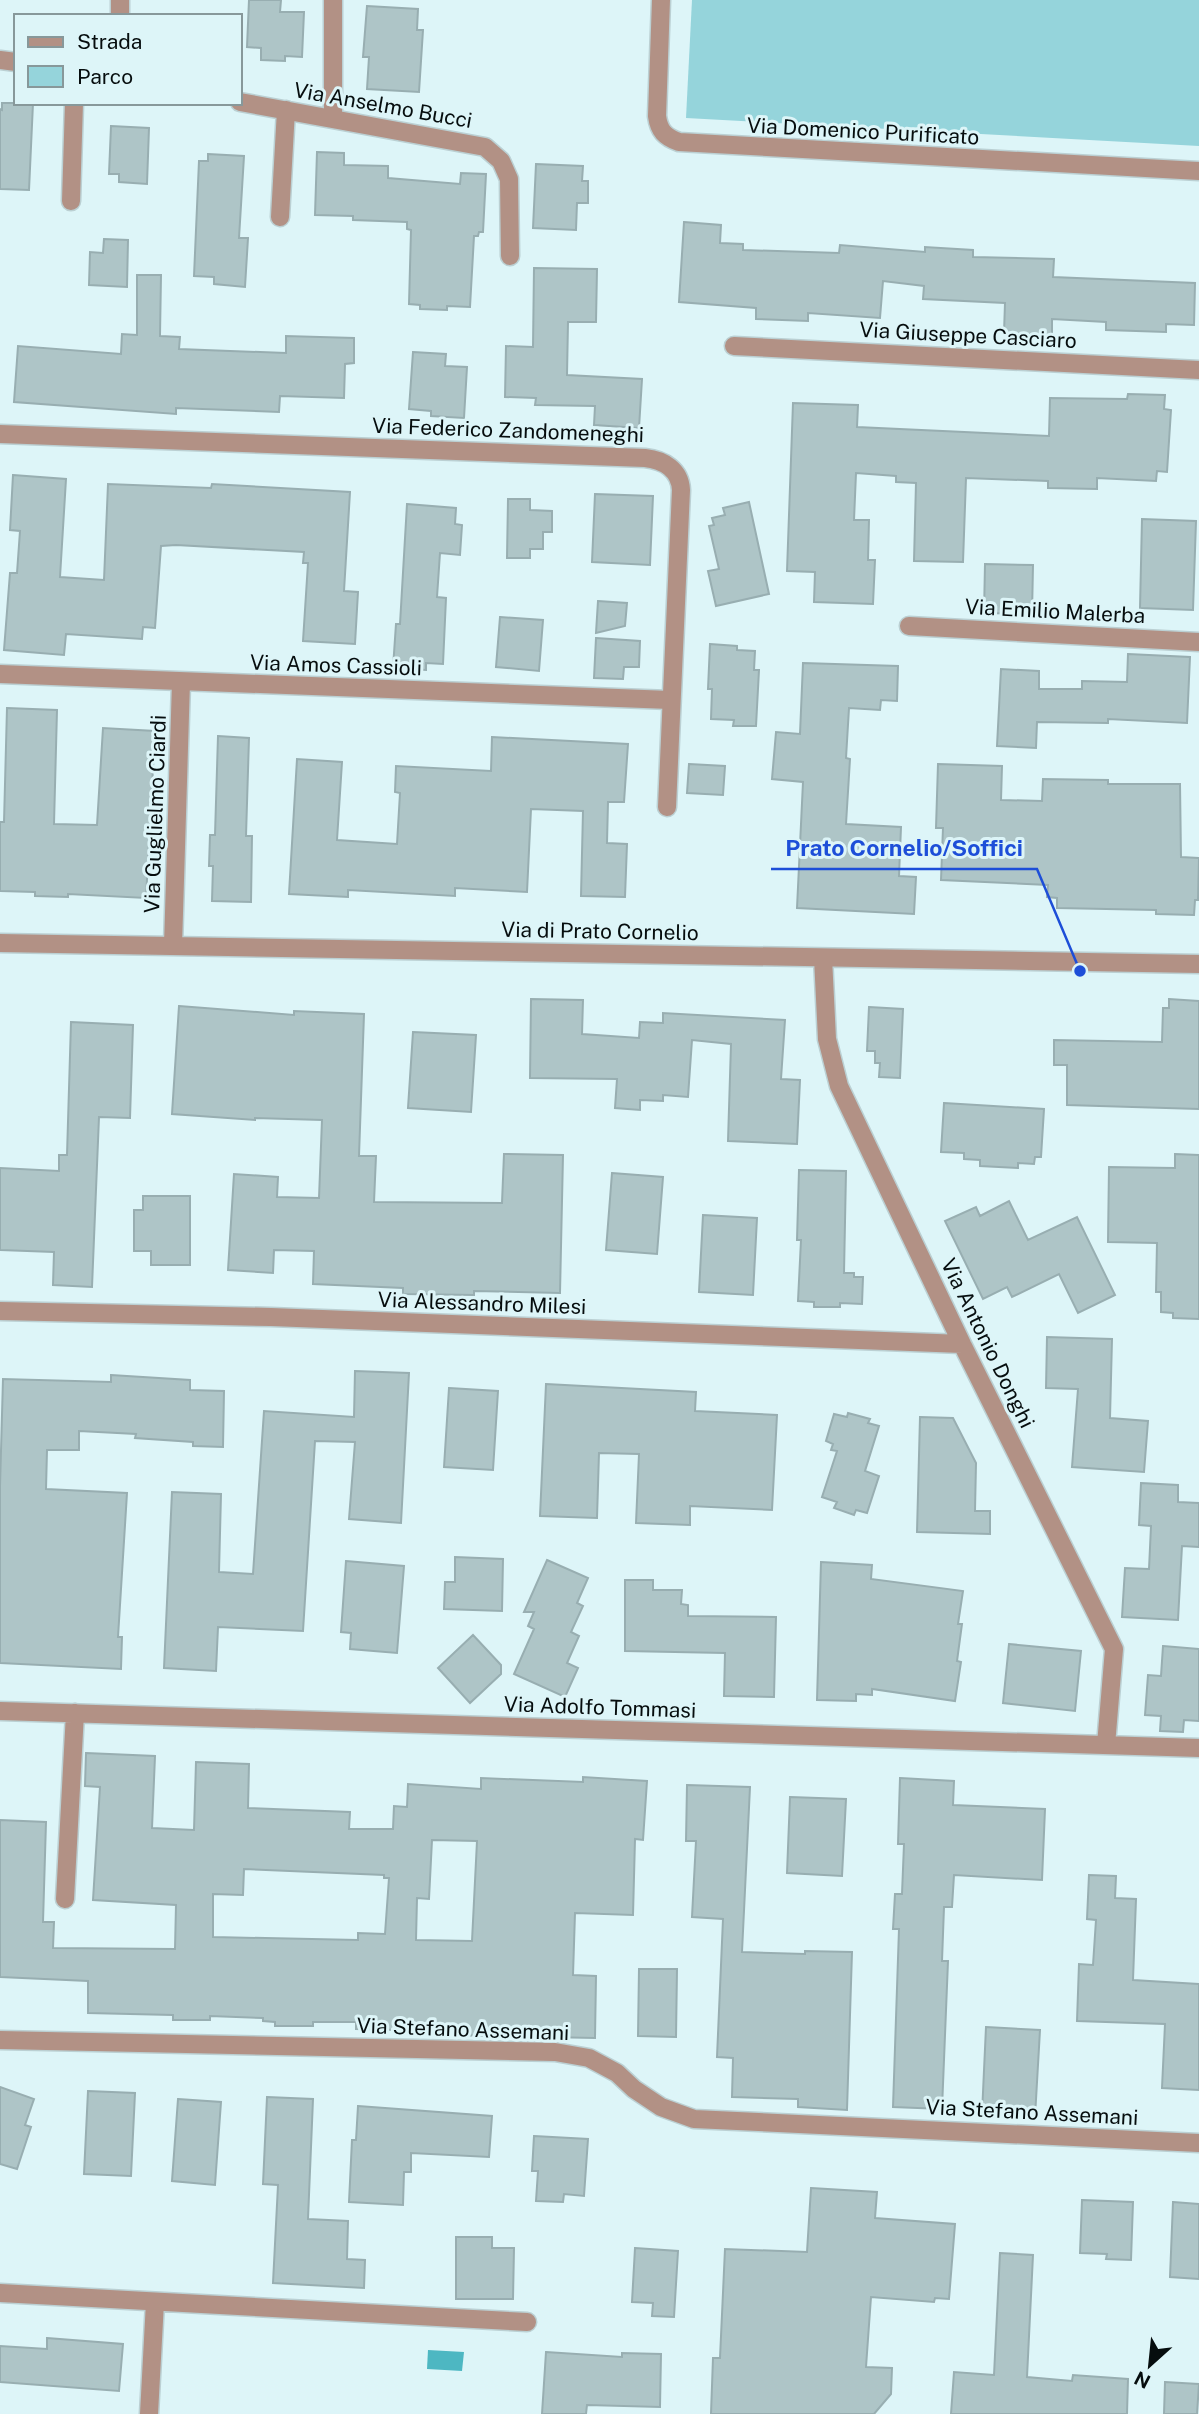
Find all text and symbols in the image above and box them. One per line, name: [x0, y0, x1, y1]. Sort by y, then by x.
legend: [14, 14, 242, 105]
text: Strada: [77, 29, 142, 54]
text: Parco: [77, 64, 133, 89]
street label: Via Anselmo Bucci: [292, 77, 474, 133]
street label: Via Domenico Purificato: [746, 112, 980, 150]
street label: Via Giuseppe Casciaro: [859, 317, 1077, 353]
street label: Via Federico Zandomeneghi: [372, 413, 644, 447]
street label: Via Emilio Malerba: [964, 594, 1146, 628]
street label: Via Amos Cassioli: [250, 650, 422, 680]
street label: Via Guglielmo Ciardi: [139, 714, 171, 914]
callout: Prato Cornelio/Soffici: [771, 825, 1037, 869]
text: Prato Cornelio/Soffici: [785, 834, 1023, 861]
street label: Via di Prato Cornelio: [501, 917, 699, 945]
street label: Via Antonio Donghi: [936, 1254, 1040, 1432]
street label: Via Alessandro Milesi: [377, 1287, 587, 1319]
street label: Via Adolfo Tommasi: [503, 1691, 697, 1723]
street label: Via Stefano Assemani: [356, 2013, 570, 2045]
street label: Via Stefano Assemani: [925, 2094, 1139, 2130]
north arrow: [1115, 2330, 1185, 2400]
text: N: [1131, 2367, 1154, 2393]

